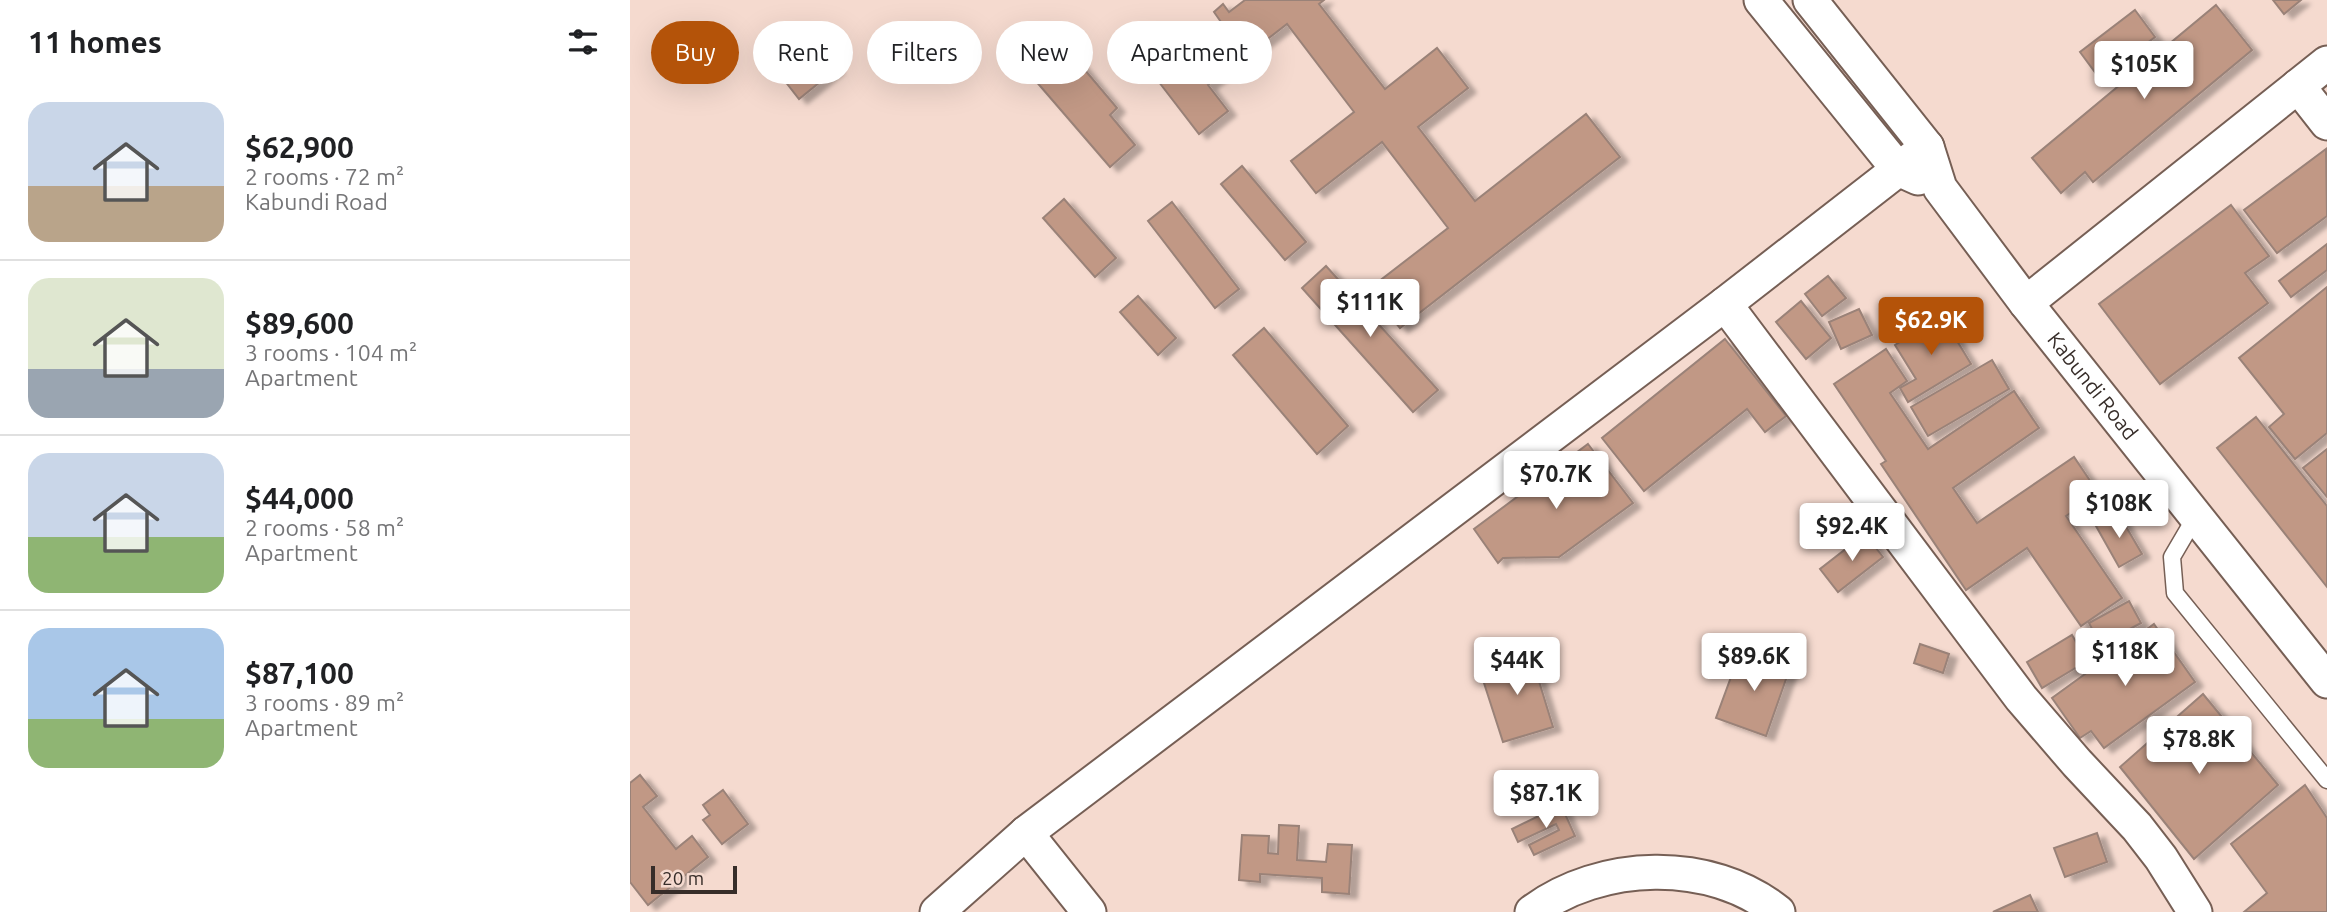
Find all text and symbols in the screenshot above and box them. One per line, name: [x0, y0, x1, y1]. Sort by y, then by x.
chip: Buy: [651, 21, 739, 84]
chip: Rent: [753, 21, 853, 84]
chip: Filters: [867, 21, 982, 84]
chip: New: [996, 21, 1093, 84]
chip: Apartment: [1107, 21, 1272, 84]
icon: filters: [564, 23, 602, 61]
text: 11 homes: [28, 25, 162, 59]
pin: $105K: [2095, 42, 2193, 101]
text: $105K: [2110, 51, 2178, 76]
icon: home: [84, 130, 168, 214]
text: $62,900: [245, 130, 354, 164]
text: 2 rooms · 72 m²: [245, 164, 404, 189]
text: Kabundi Road: [245, 189, 388, 214]
pin: $111K: [1321, 280, 1419, 339]
text: $111K: [1336, 289, 1404, 314]
pin: $62.9K: [1874, 298, 1988, 357]
icon: home: [84, 306, 168, 390]
text: $89,600: [245, 306, 354, 340]
text: $62.9K: [1895, 307, 1967, 332]
street label: Kabundi Road: [2043, 327, 2143, 444]
text: 3 rooms · 104 m²: [245, 340, 417, 365]
text: Apartment: [245, 365, 358, 390]
pin: $70.7K: [1499, 452, 1613, 511]
text: $70.7K: [1520, 461, 1592, 486]
pin: $108K: [2070, 480, 2168, 540]
icon: home: [84, 481, 168, 565]
text: $44,000: [245, 481, 354, 515]
text: $108K: [2085, 490, 2153, 515]
pin: $92.4K: [1795, 504, 1909, 563]
text: $92.4K: [1816, 513, 1888, 538]
text: 2 rooms · 58 m²: [245, 515, 404, 540]
text: Apartment: [245, 540, 358, 565]
pin: $118K: [2076, 628, 2174, 688]
pin: $89.6K: [1697, 634, 1811, 693]
pin: $44K: [1476, 638, 1558, 697]
text: $118K: [2091, 638, 2159, 663]
text: $89.6K: [1718, 643, 1790, 668]
text: $44K: [1490, 647, 1544, 672]
icon: home: [84, 656, 168, 740]
text: $87,100: [245, 656, 354, 690]
text: 3 rooms · 89 m²: [245, 690, 404, 715]
text: Apartment: [245, 715, 358, 740]
pin: $78.8K: [2142, 716, 2256, 776]
text: $78.8K: [2163, 726, 2235, 751]
pin: $87.1K: [1489, 770, 1603, 830]
text: $87.1K: [1510, 780, 1582, 805]
scale bar: [651, 863, 737, 895]
text: 20 m: [662, 867, 704, 889]

